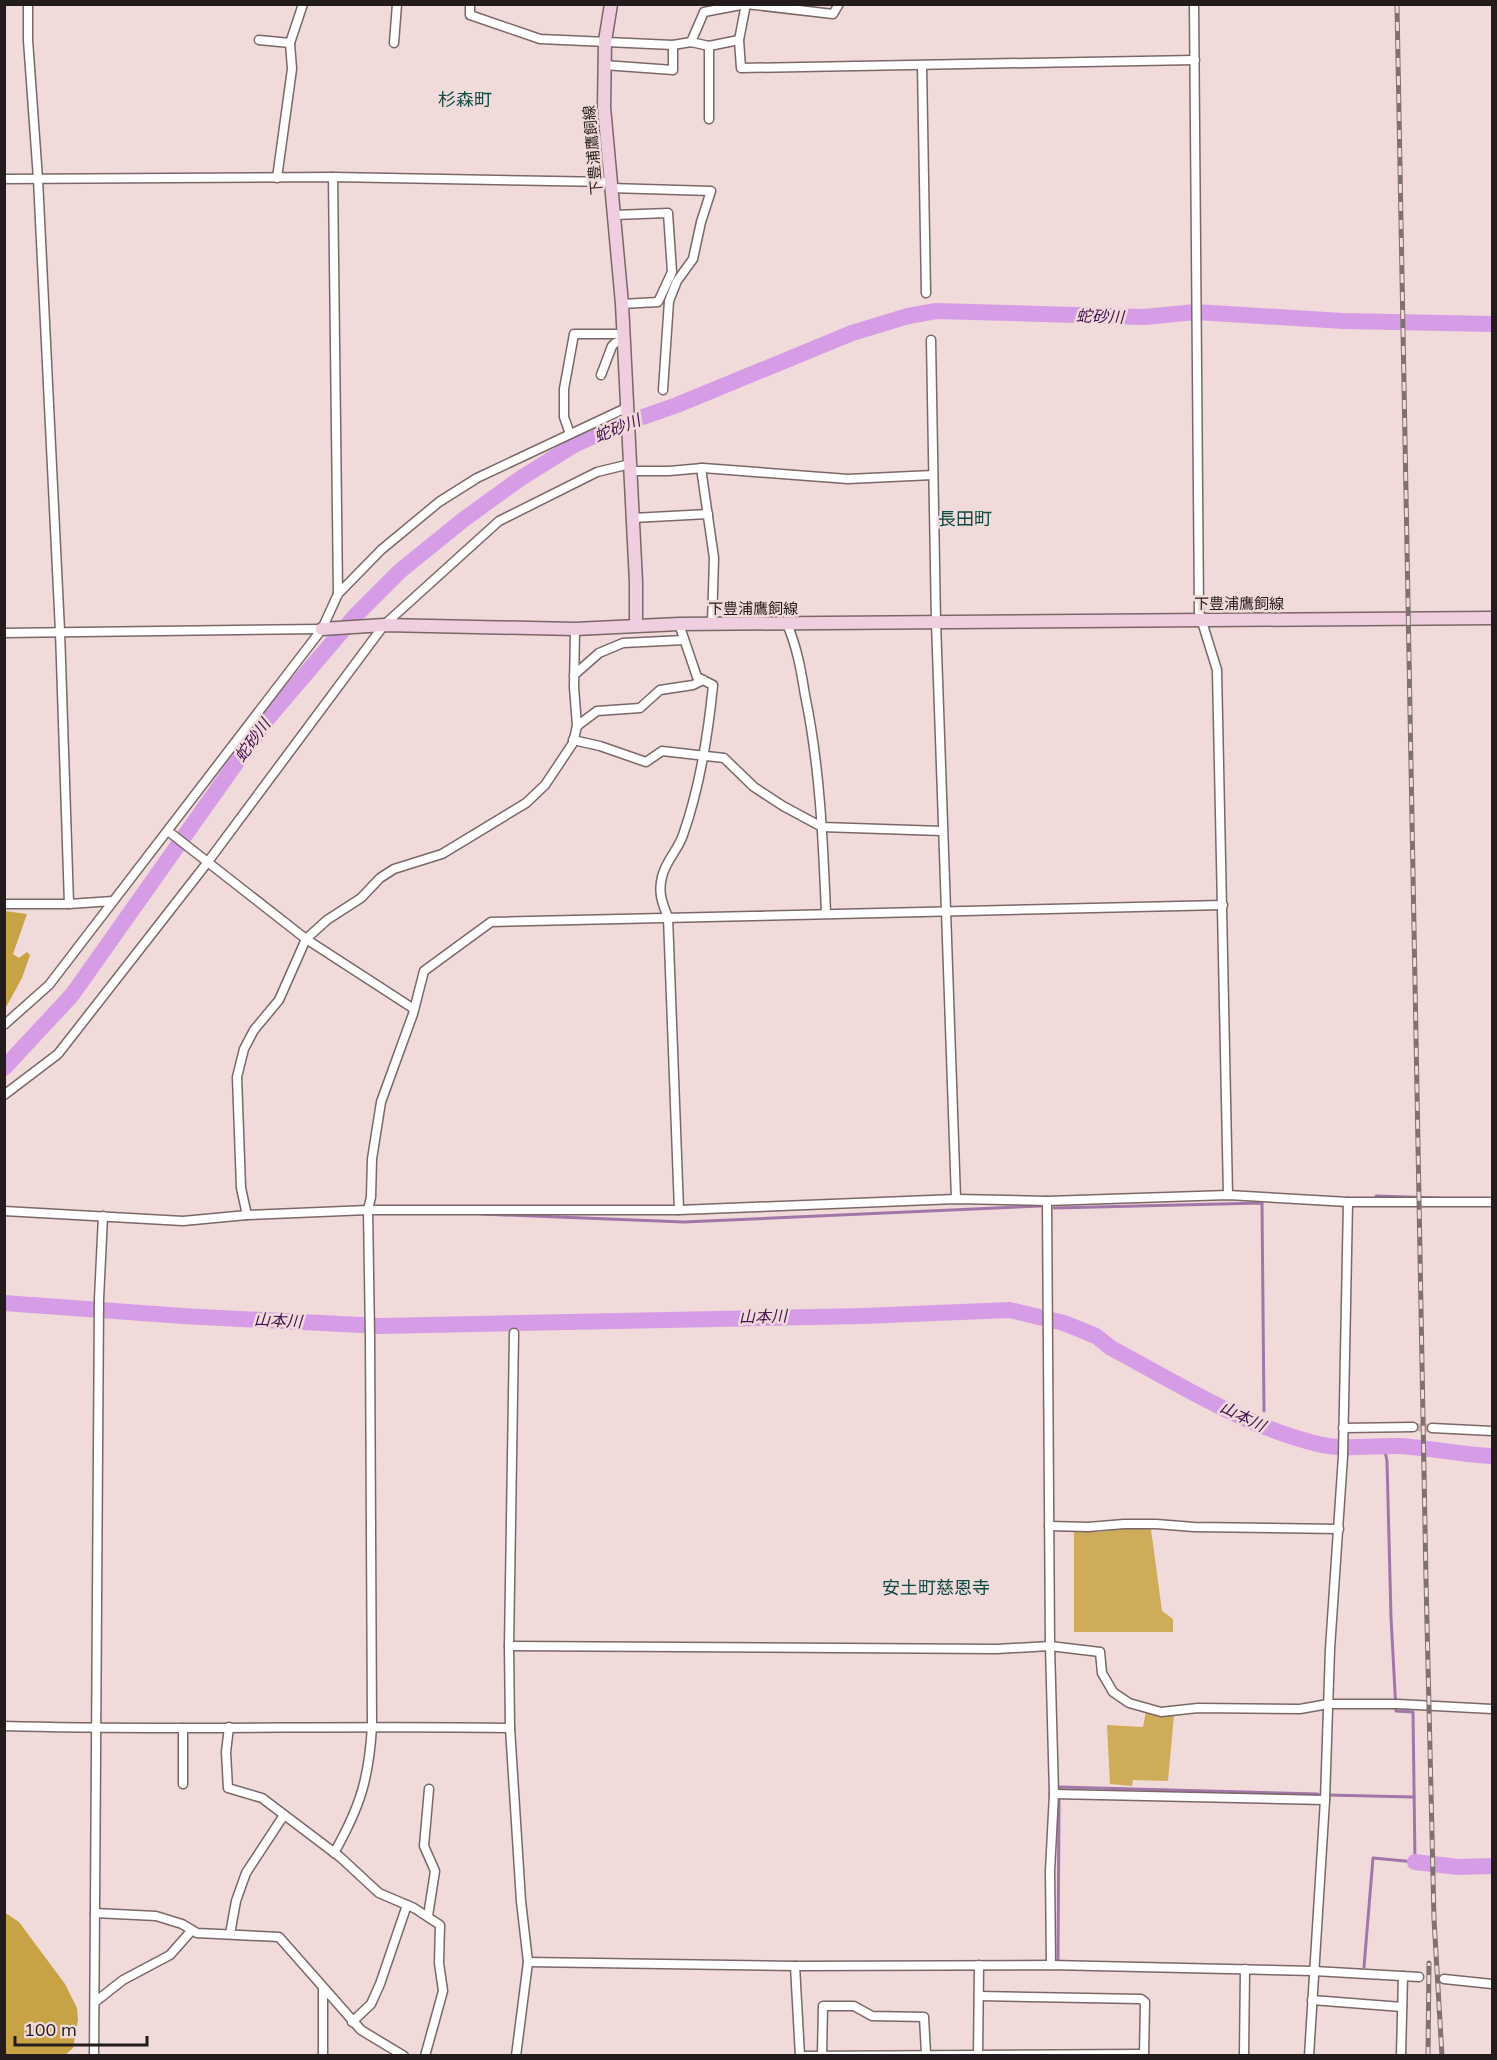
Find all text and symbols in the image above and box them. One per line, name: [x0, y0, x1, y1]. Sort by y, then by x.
district label: 杉森町: [438, 88, 492, 111]
street label: 下豊浦鷹飼線: [579, 104, 606, 196]
water label: 蛇砂川: [1076, 305, 1126, 327]
water label: 蛇砂川: [591, 409, 645, 446]
district label: 長田町: [938, 507, 992, 530]
street label: 下豊浦鷹飼線: [1194, 594, 1284, 613]
street label: 下豊浦鷹飼線: [708, 599, 798, 618]
water label: 蛇砂川: [230, 713, 275, 765]
water label: 山本川: [739, 1306, 789, 1326]
water label: 山本川: [254, 1309, 304, 1331]
water label: 山本川: [1217, 1396, 1271, 1436]
district label: 安土町慈恩寺: [882, 1576, 990, 1599]
scale bar: [15, 2009, 147, 2047]
text: 100 m: [24, 2018, 77, 2041]

